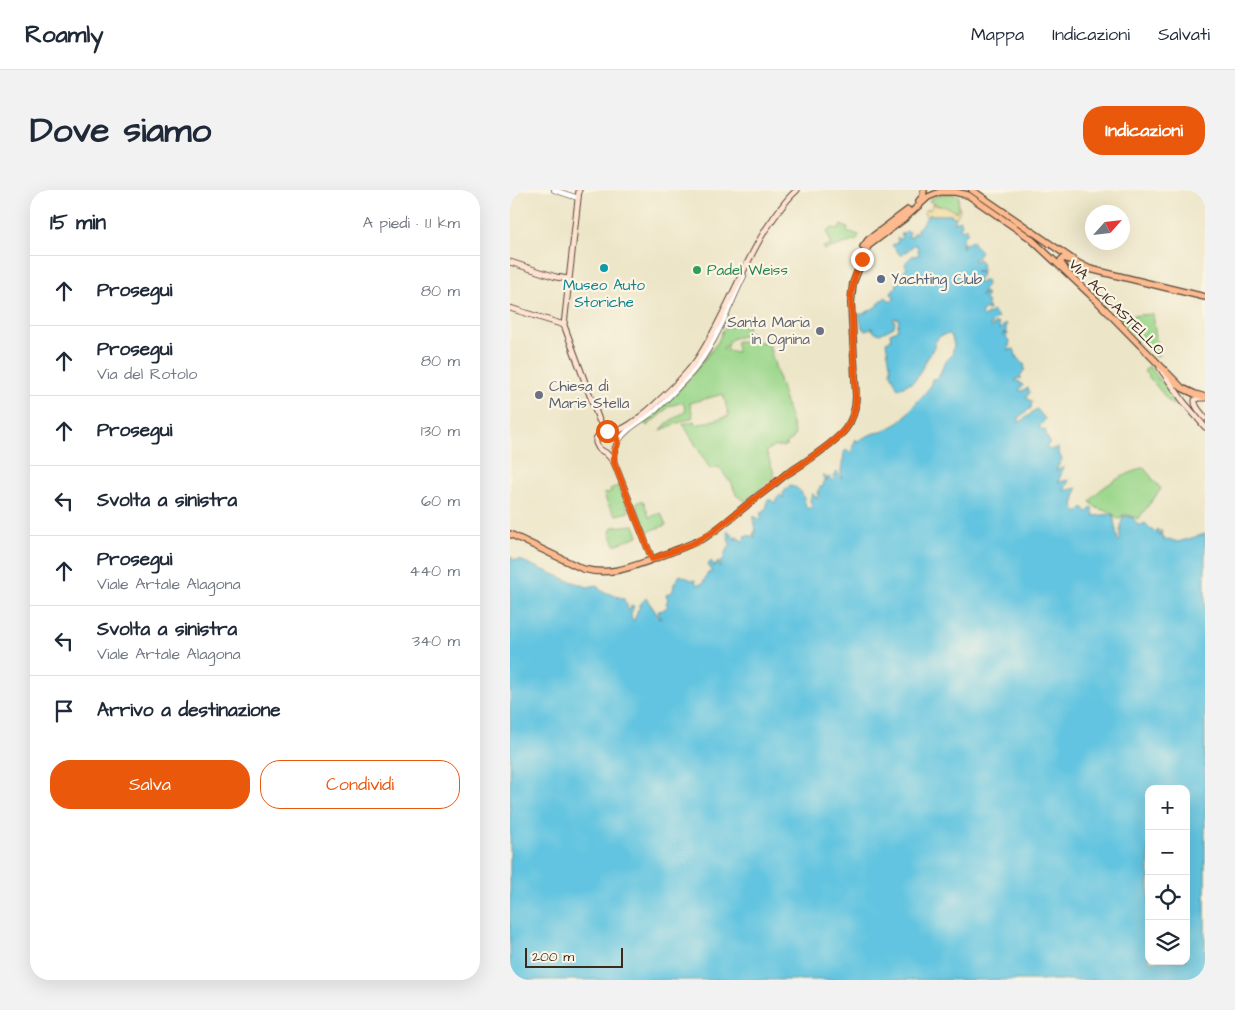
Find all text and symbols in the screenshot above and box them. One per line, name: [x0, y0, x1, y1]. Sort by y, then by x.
text: Roamly: [25, 18, 103, 52]
text: Mappa: [971, 22, 1024, 47]
text: Indicazioni: [1052, 22, 1130, 47]
text: Salvati: [1158, 22, 1210, 47]
text: Dove siamo: [30, 106, 211, 155]
button: Indicazioni: [1083, 106, 1205, 155]
north arrow: [1085, 205, 1130, 250]
text: 15 min: [50, 208, 106, 237]
text: A piedi · 1.1 km: [363, 212, 460, 234]
route end: [851, 248, 874, 271]
street label: VIA ACICASTELLO: [1064, 254, 1170, 360]
place label: Padel Weiss: [707, 260, 788, 281]
marker: Museo Auto Storiche: [598, 262, 610, 274]
marker: Padel Weiss: [691, 264, 703, 276]
place label: Yachting Club: [891, 269, 983, 291]
marker: Yachting Club: [875, 273, 887, 285]
place label: Museo Auto Storiche: [563, 275, 645, 313]
icon: ahead: [50, 277, 78, 305]
text: Prosegui: [97, 277, 172, 304]
text: 80 m: [421, 280, 460, 302]
place label: Santa Maria in Ognina: [727, 312, 810, 351]
marker: Santa Maria in Ognina: [814, 325, 826, 337]
text: Prosegui: [97, 336, 172, 363]
icon: ahead: [50, 347, 78, 375]
text: 80 m: [421, 350, 460, 372]
text: Via del Rotolo: [97, 363, 197, 385]
place label: Chiesa di Maris Stella: [549, 376, 630, 414]
marker: Chiesa di Maris Stella: [533, 389, 545, 401]
icon: ahead: [50, 417, 78, 445]
text: Prosegui: [97, 417, 172, 444]
text: 130 m: [421, 420, 460, 442]
route start: [596, 420, 619, 443]
icon: left: [50, 487, 78, 515]
text: Svolta a sinistra: [97, 487, 237, 514]
text: 60 m: [421, 490, 460, 512]
text: Prosegui: [97, 546, 172, 573]
icon: ahead: [50, 557, 78, 585]
text: 440 m: [409, 560, 460, 582]
text: Viale Artale Alagona: [97, 573, 241, 595]
text: Svolta a sinistra: [97, 616, 237, 643]
icon: left: [50, 627, 78, 655]
text: 340 m: [412, 630, 460, 652]
text: Viale Artale Alagona: [97, 643, 241, 665]
icon: arrive: [50, 697, 78, 725]
text: Arrivo a destinazione: [97, 697, 280, 724]
button: Salva: [50, 760, 250, 809]
button: Condividi: [260, 760, 460, 809]
map controls: [1145, 785, 1190, 965]
button: +: [1145, 785, 1190, 830]
button: −: [1145, 830, 1190, 875]
button: locate: [1145, 875, 1190, 920]
button: layers: [1145, 920, 1190, 965]
scale bar: [525, 945, 622, 968]
text: 200 m: [532, 947, 574, 967]

